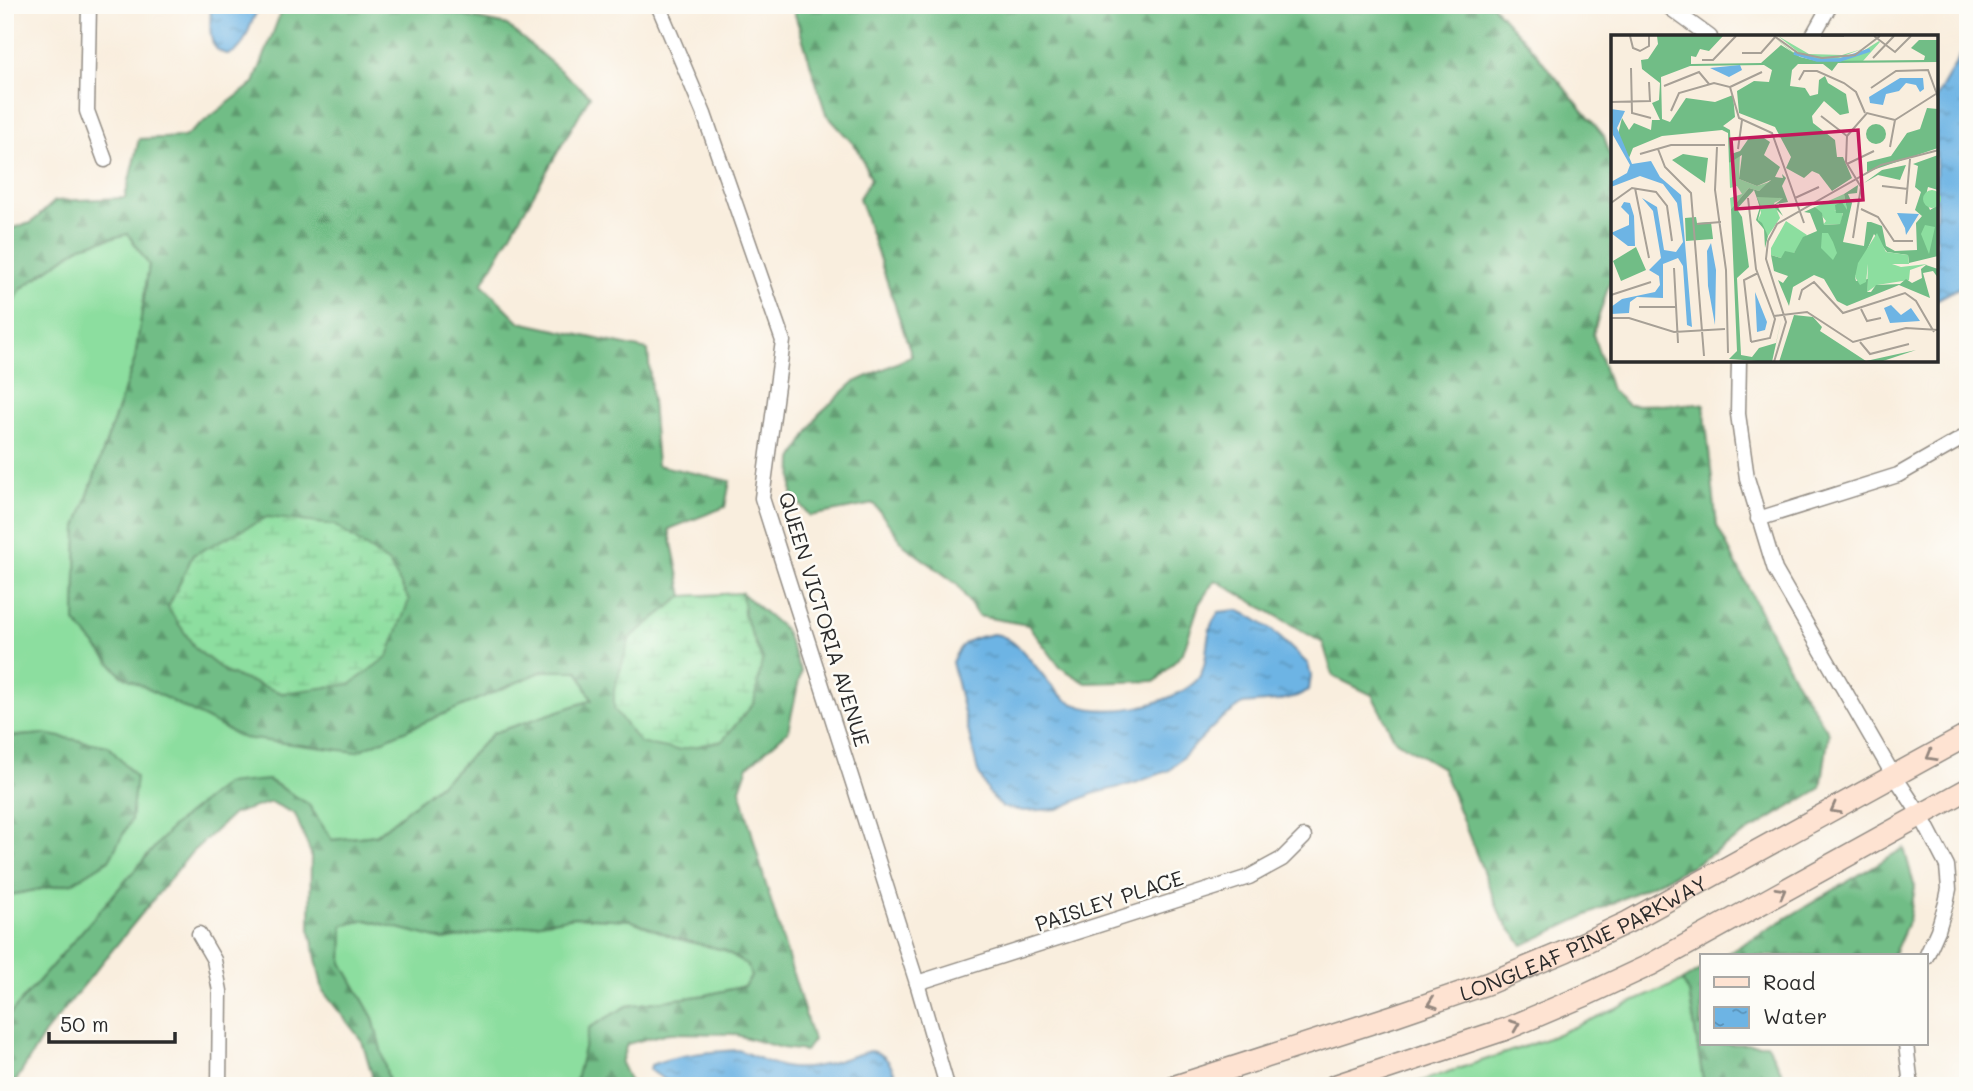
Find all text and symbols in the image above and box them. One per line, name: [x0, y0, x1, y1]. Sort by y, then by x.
inset map: [1611, 35, 1938, 362]
street label: QUEEN VICTORIA AVENUE: [773, 488, 877, 750]
one-way arrow: [1926, 748, 1938, 761]
one-way arrow: [1829, 801, 1842, 814]
street label: PAISLEY PLACE: [1031, 863, 1187, 937]
street label: LONGLEAF PINE PARKWAY: [1456, 868, 1711, 1006]
one-way arrow: [1774, 887, 1786, 900]
legend: [1700, 954, 1927, 1046]
text: Road: [1763, 968, 1815, 995]
one-way arrow: [1426, 995, 1438, 1009]
scale bar: [49, 1000, 175, 1044]
text: Water: [1763, 1002, 1827, 1029]
text: 50 m: [60, 1010, 109, 1037]
one-way arrow: [1507, 1019, 1520, 1033]

